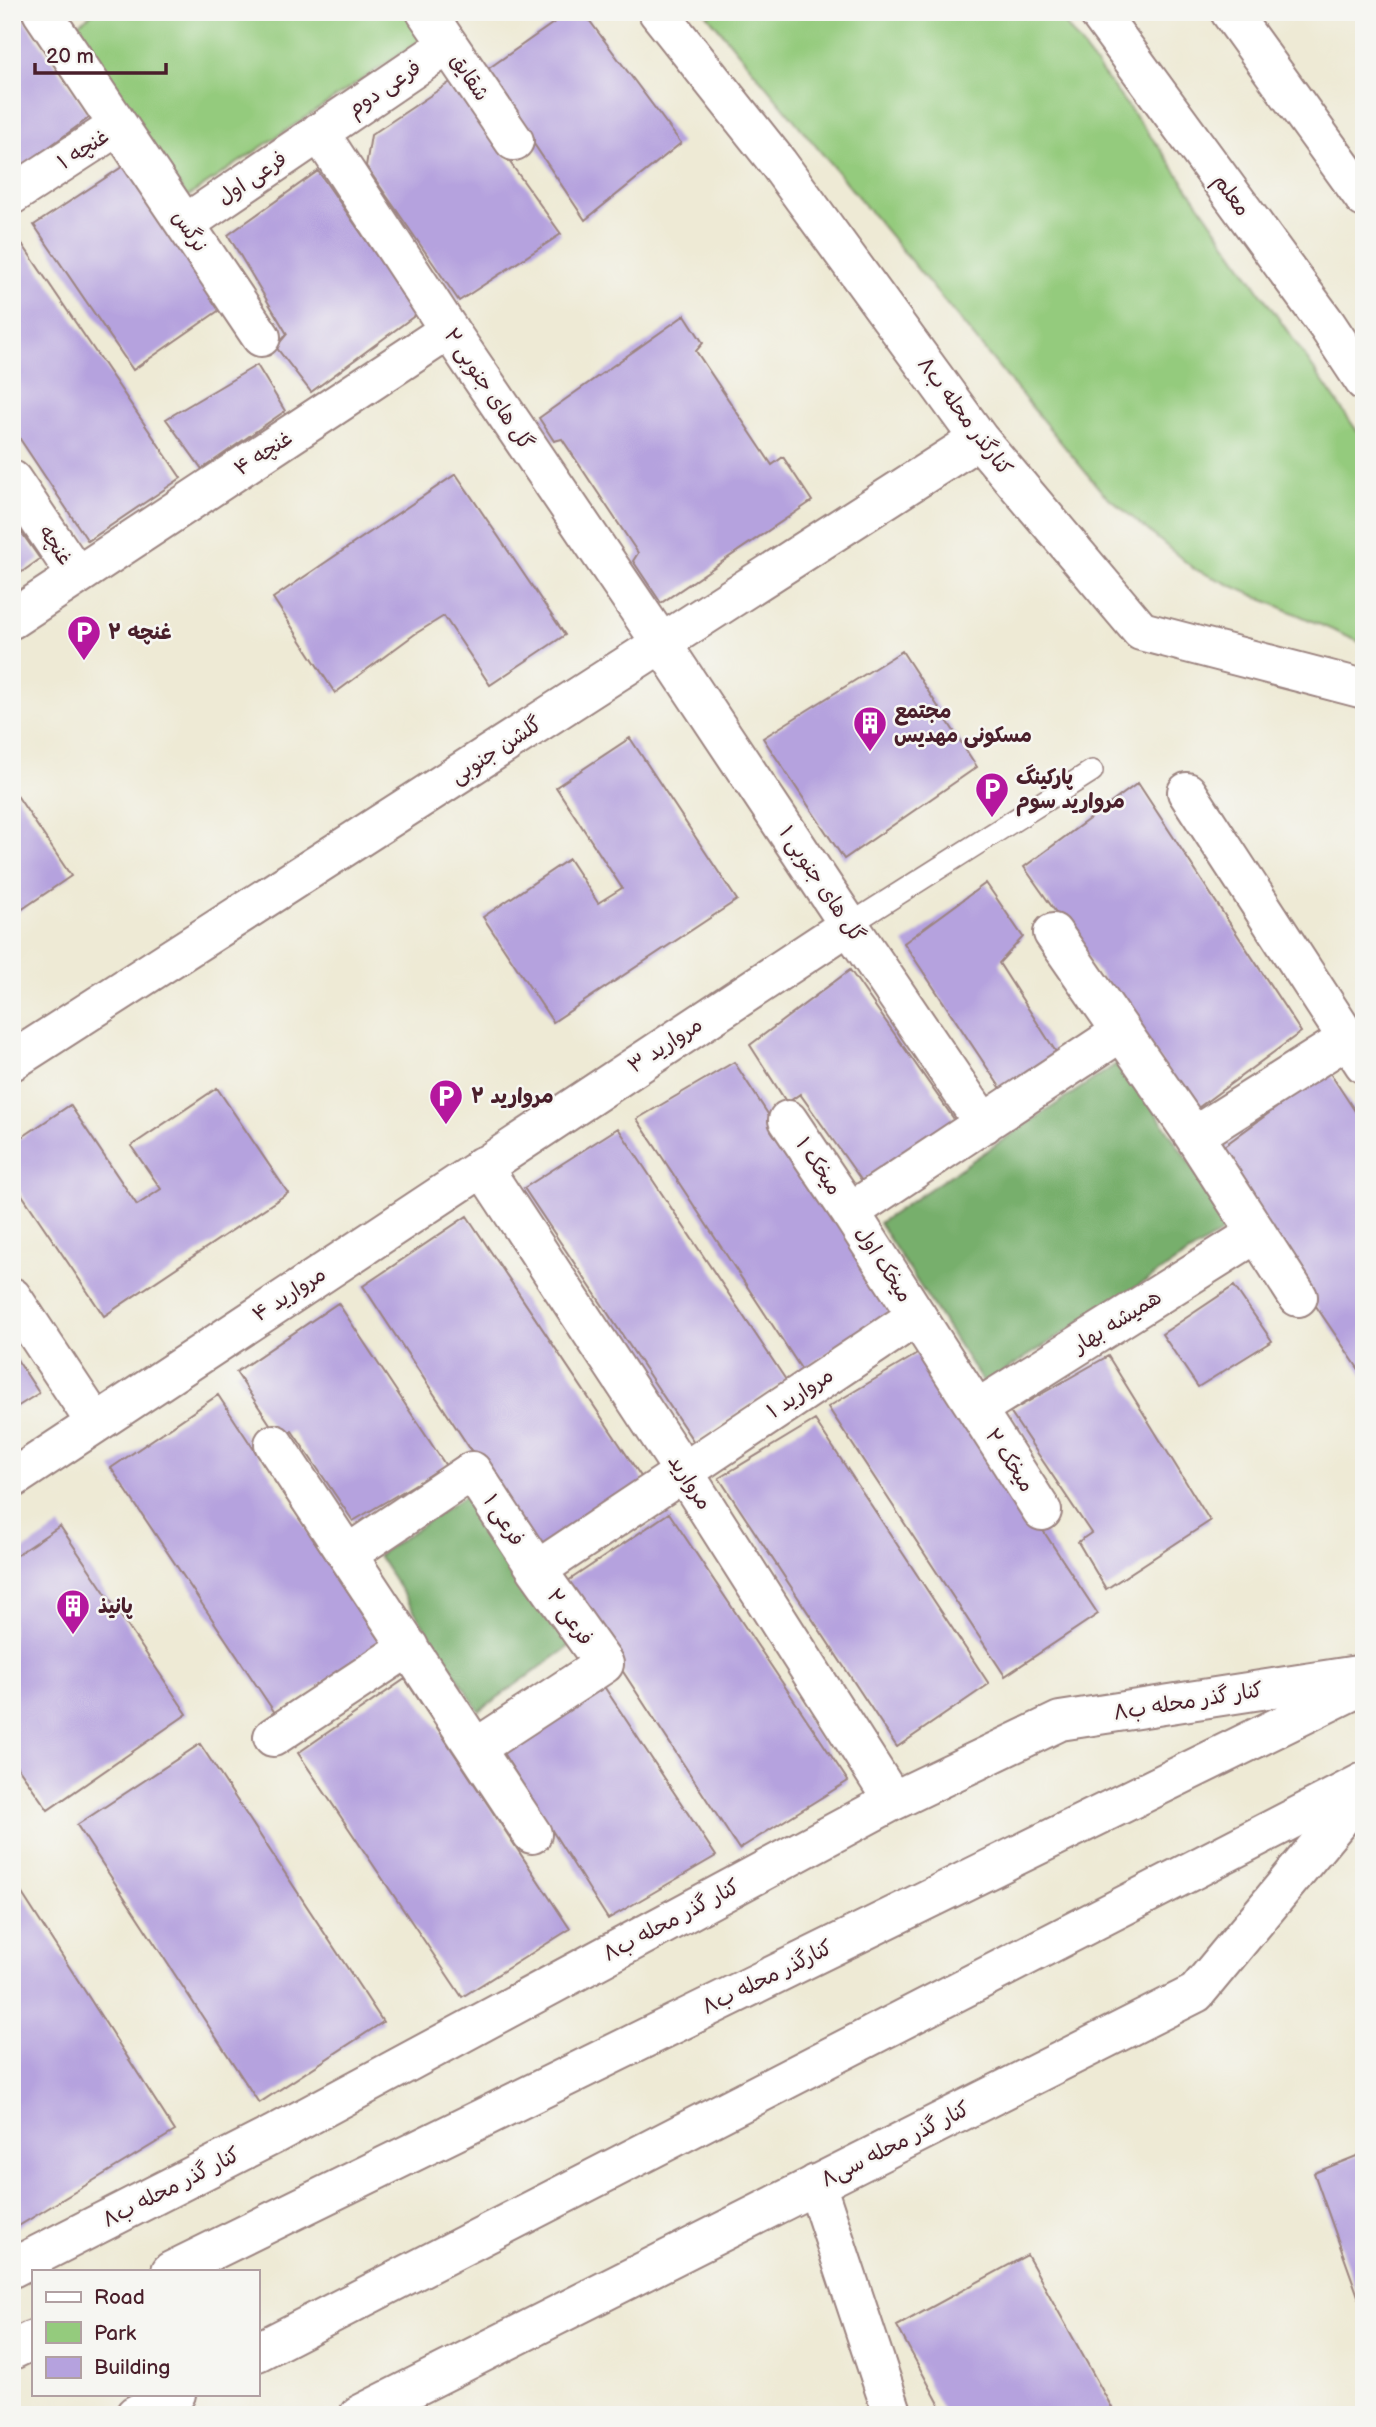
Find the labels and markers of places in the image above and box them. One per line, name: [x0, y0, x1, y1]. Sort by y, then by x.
parking icon: غنچه ۲: [65, 613, 103, 662]
place label: غنچه ۲: [108, 620, 172, 645]
place label: مجتمع مسکونی مهدیس: [894, 699, 1032, 748]
building icon: مجتمع مسکونی مهدیس: [851, 704, 889, 753]
place label: پارکینگ مروارید سوم: [1016, 764, 1125, 817]
parking icon: پارکینگ مروارید سوم: [973, 770, 1011, 819]
parking icon: مروارید ۲: [427, 1077, 465, 1126]
place label: مروارید ۲: [471, 1084, 554, 1109]
building icon: پانیذ: [54, 1587, 92, 1636]
place label: پانیذ: [98, 1594, 133, 1619]

